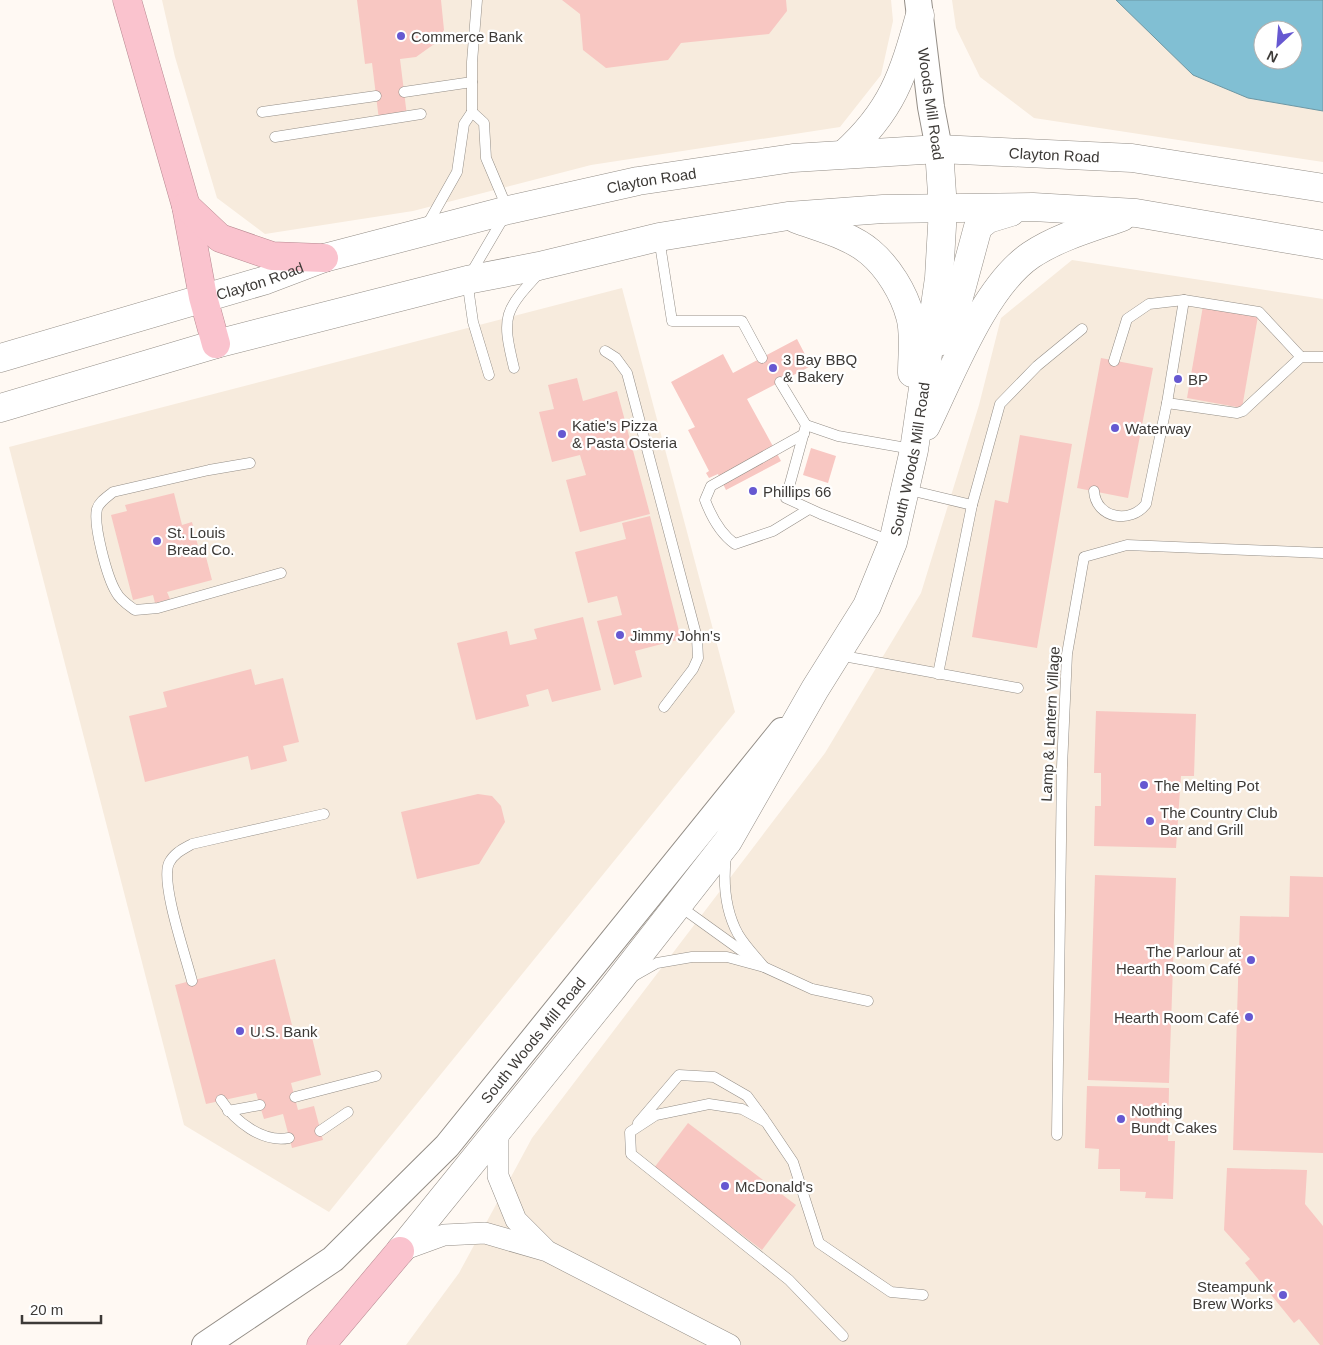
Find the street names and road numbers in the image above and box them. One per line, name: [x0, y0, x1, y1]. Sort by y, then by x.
street label: Woods Mill Road: [915, 47, 947, 161]
street label: Clayton Road: [1008, 144, 1100, 165]
street label: Clayton Road: [605, 164, 697, 196]
street label: Clayton Road: [214, 258, 306, 303]
street label: South Woods Mill Road: [886, 381, 932, 538]
street label: Lamp & Lantern Village: [1037, 646, 1063, 802]
street label: South Woods Mill Road: [477, 974, 588, 1106]

